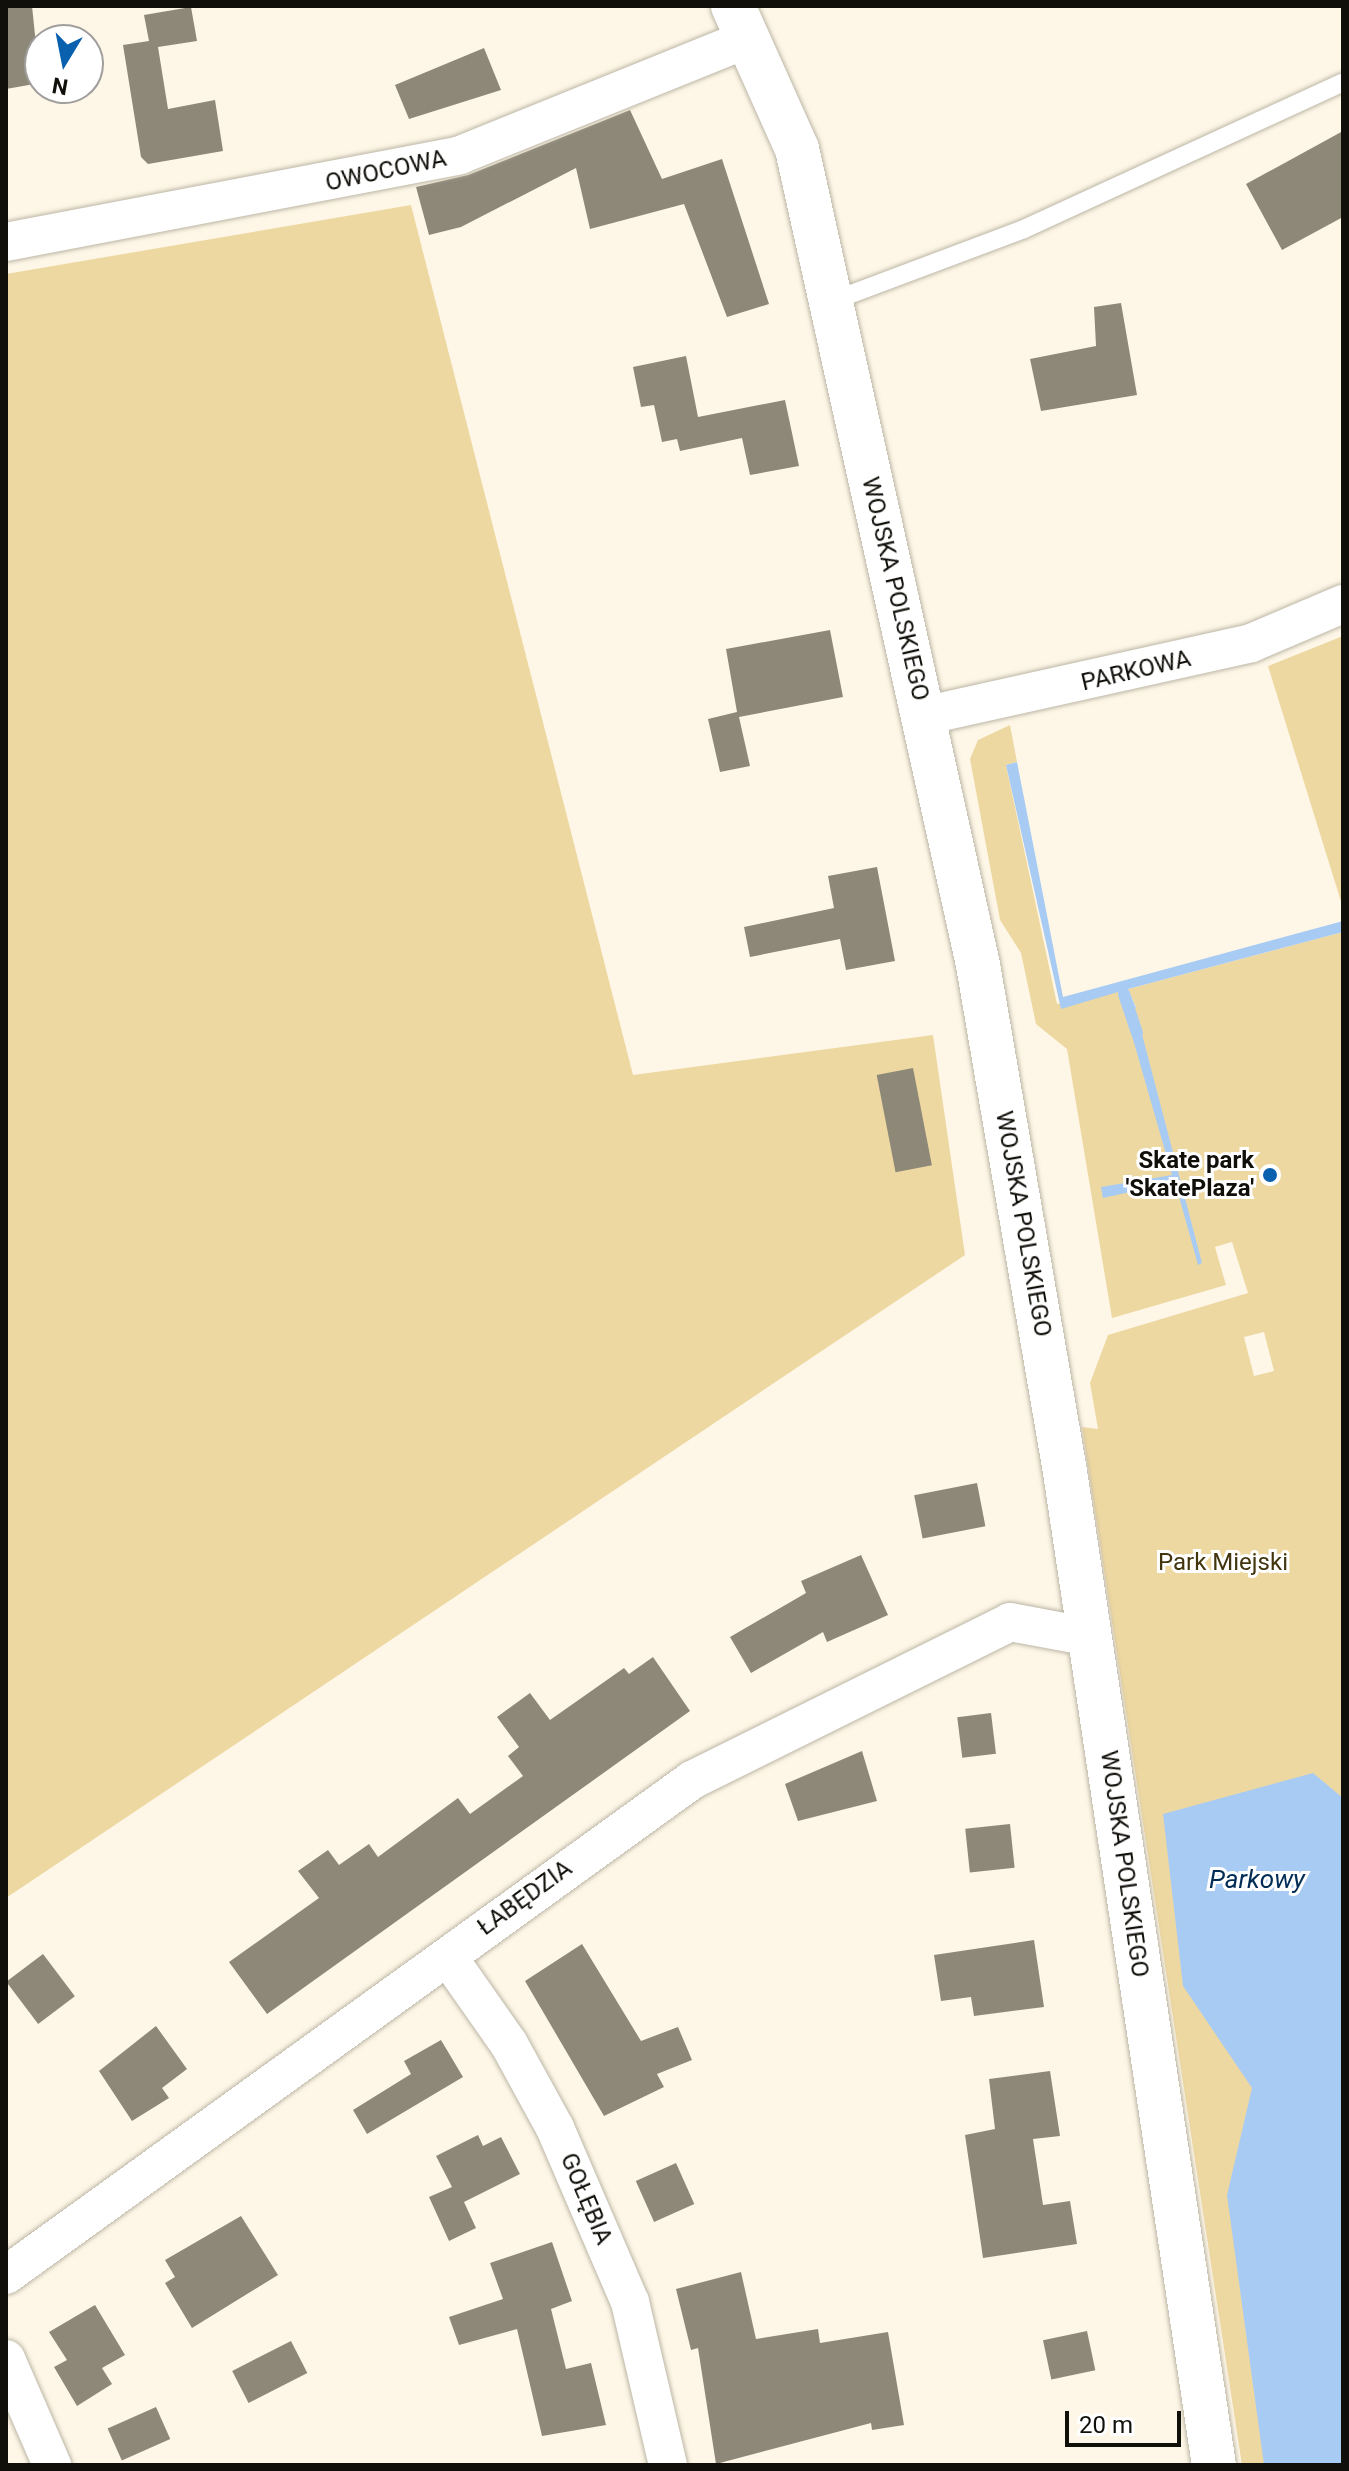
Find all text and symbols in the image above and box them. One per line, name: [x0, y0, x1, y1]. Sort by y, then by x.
north arrow: [24, 24, 104, 104]
text: N: [50, 72, 70, 100]
street label: OWOCOWA: [323, 144, 449, 198]
street label: WOJSKA POLSKIEGO: [855, 474, 935, 704]
street label: PARKOWA: [1078, 644, 1194, 698]
street label: WOJSKA POLSKIEGO: [989, 1109, 1057, 1339]
place label: Skate park 'SkatePlaza': [1125, 1147, 1254, 1203]
marker: Skate park 'SkatePlaza': [1261, 1166, 1279, 1184]
park label: Park Miejski: [1158, 1549, 1288, 1577]
street label: WOJSKA POLSKIEGO: [1094, 1749, 1154, 1979]
street label: ŁABĘDZIA: [472, 1854, 578, 1942]
water label: Parkowy: [1209, 1864, 1305, 1896]
street label: GOŁĘBIA: [554, 2149, 618, 2249]
scale bar: [1069, 2395, 1185, 2445]
text: 20 m: [1079, 2411, 1133, 2439]

